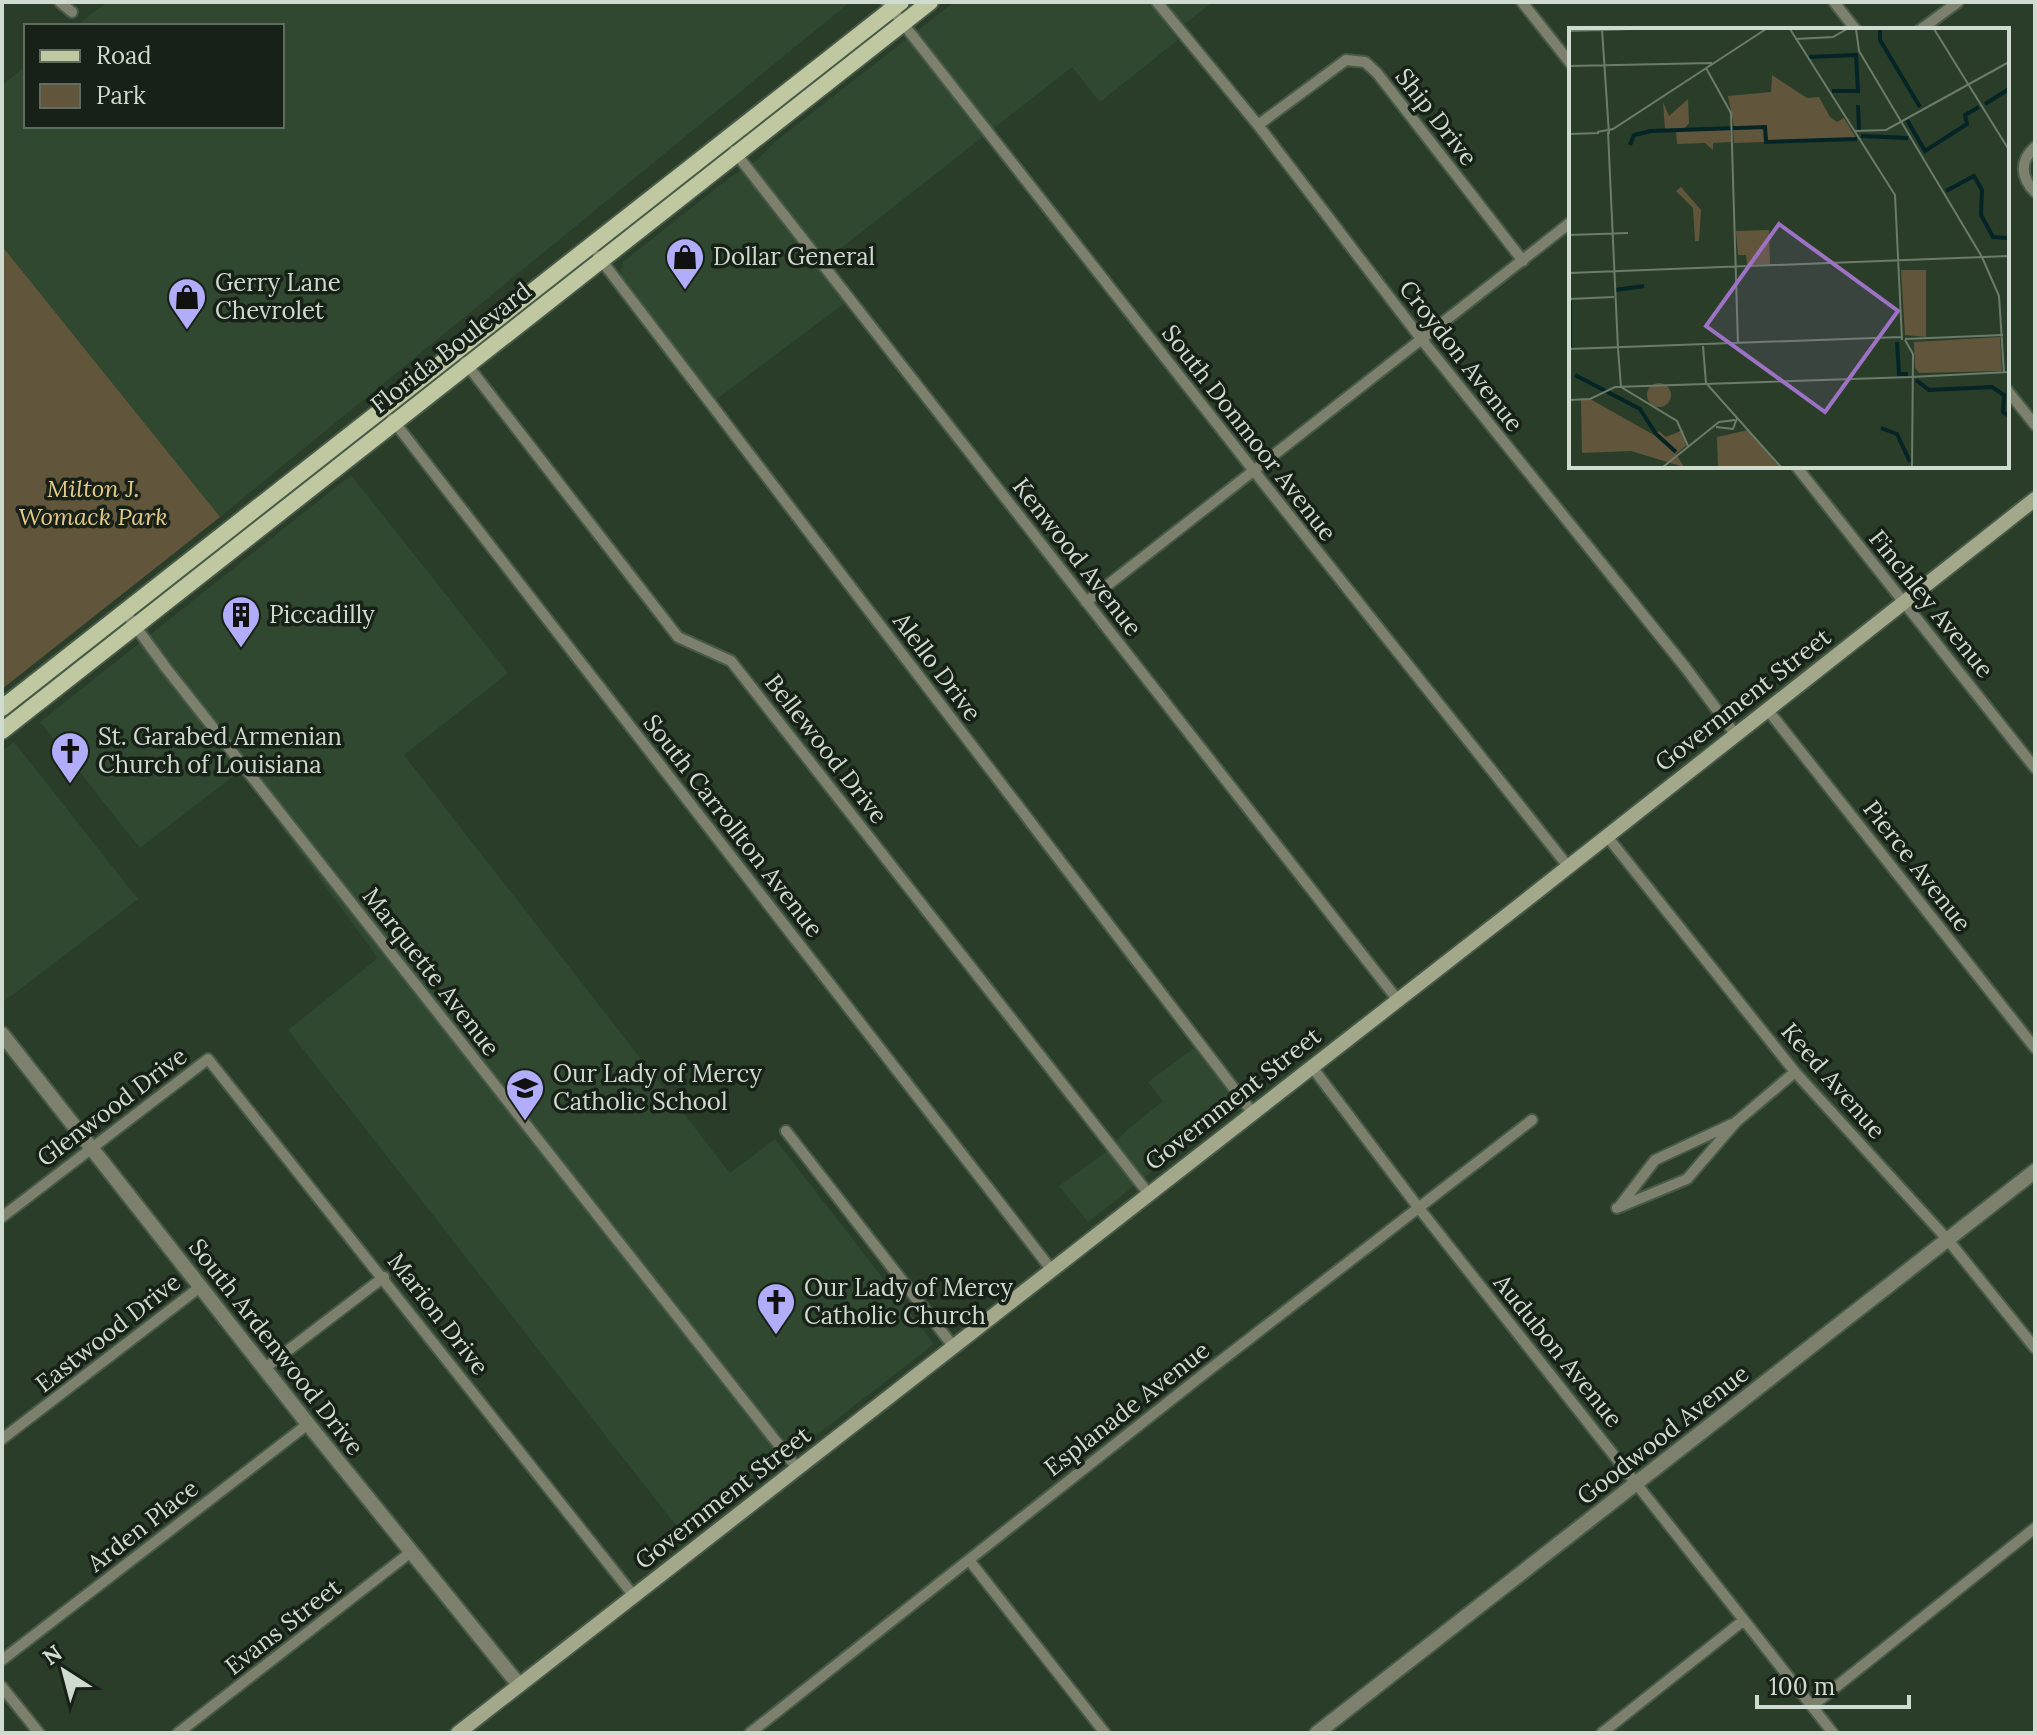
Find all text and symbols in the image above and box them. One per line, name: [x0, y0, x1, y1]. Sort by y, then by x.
legend: [24, 24, 284, 128]
inset map: [1569, 28, 2009, 468]
text: Road: [96, 40, 152, 71]
street label: Ship Drive: [1389, 62, 1484, 172]
text: Park: [96, 80, 146, 111]
shop icon: Dollar General: [664, 236, 706, 291]
place label: Dollar General: [713, 241, 875, 272]
place label: Gerry Lane Chevrolet: [215, 267, 341, 326]
street label: Croydon Avenue: [1393, 274, 1530, 438]
street label: Florida Boulevard: [364, 275, 537, 420]
shop icon: Gerry Lane Chevrolet: [166, 276, 208, 331]
street label: South Donmoor Avenue: [1155, 318, 1344, 547]
street label: Kenwood Avenue: [1006, 471, 1149, 642]
park label: Milton J. Womack Park: [18, 473, 168, 532]
street label: Finchley Avenue: [1862, 523, 2000, 684]
building icon: Piccadilly: [220, 594, 262, 649]
place label: Piccadilly: [269, 599, 375, 630]
street label: Alello Drive: [886, 605, 988, 727]
street label: Government Street: [1649, 621, 1837, 778]
street label: Bellewood Drive: [758, 668, 895, 830]
street label: South Carrollton Avenue: [637, 708, 830, 943]
place label: St. Garabed Armenian Church of Louisiana: [98, 721, 342, 780]
church icon: St. Garabed Armenian Church of Louisiana: [49, 730, 91, 785]
street label: Pierce Avenue: [1857, 794, 1978, 937]
street label: Marquette Avenue: [356, 881, 507, 1062]
street label: Keed Avenue: [1774, 1016, 1892, 1145]
street label: Government Street: [1139, 1020, 1327, 1177]
street label: Glenwood Drive: [31, 1040, 193, 1173]
place label: Our Lady of Mercy Catholic School: [553, 1058, 762, 1117]
school or university icon: Our Lady of Mercy Catholic School: [504, 1067, 546, 1122]
street label: South Ardenwood Drive: [182, 1232, 371, 1461]
street label: Marion Drive: [381, 1246, 496, 1381]
street label: Eastwood Drive: [29, 1266, 187, 1399]
street label: Audubon Avenue: [1486, 1267, 1630, 1434]
place label: Our Lady of Mercy Catholic Church: [804, 1272, 1013, 1331]
church icon: Our Lady of Mercy Catholic Church: [755, 1281, 797, 1336]
street label: Esplanade Avenue: [1038, 1334, 1216, 1483]
street label: Goodwood Avenue: [1571, 1358, 1755, 1511]
street label: Government Street: [629, 1419, 817, 1576]
street label: Arden Place: [80, 1473, 204, 1579]
street label: Evans Street: [218, 1571, 348, 1682]
north arrow: [24, 1631, 104, 1711]
text: N: [37, 1638, 67, 1671]
scale bar: [1757, 1659, 1909, 1709]
text: 100 m: [1769, 1671, 1835, 1702]

